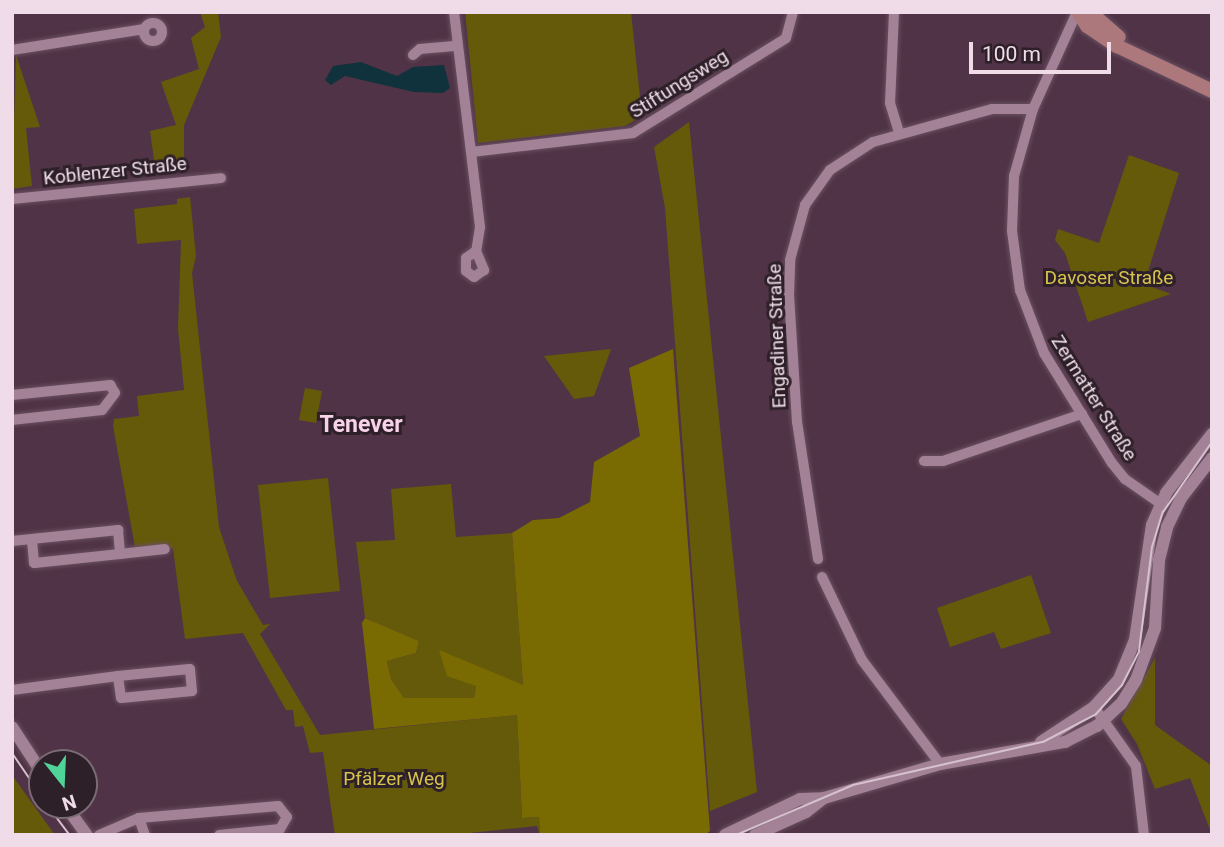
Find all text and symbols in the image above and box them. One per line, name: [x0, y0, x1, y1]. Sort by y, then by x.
scale bar: [972, 28, 1114, 72]
text: 100 m: [982, 42, 1041, 66]
street label: Stiftungsweg: [626, 45, 732, 123]
street label: Koblenzer Straße: [42, 152, 188, 190]
street label: Engadiner Straße: [763, 263, 791, 409]
park label: Davoser Straße: [1045, 267, 1173, 289]
street label: Zermatter Straße: [1046, 331, 1142, 465]
district label: Tenever: [319, 411, 403, 439]
north arrow: [28, 749, 98, 819]
park label: Pfälzer Weg: [343, 768, 445, 790]
text: N: [59, 790, 79, 816]

